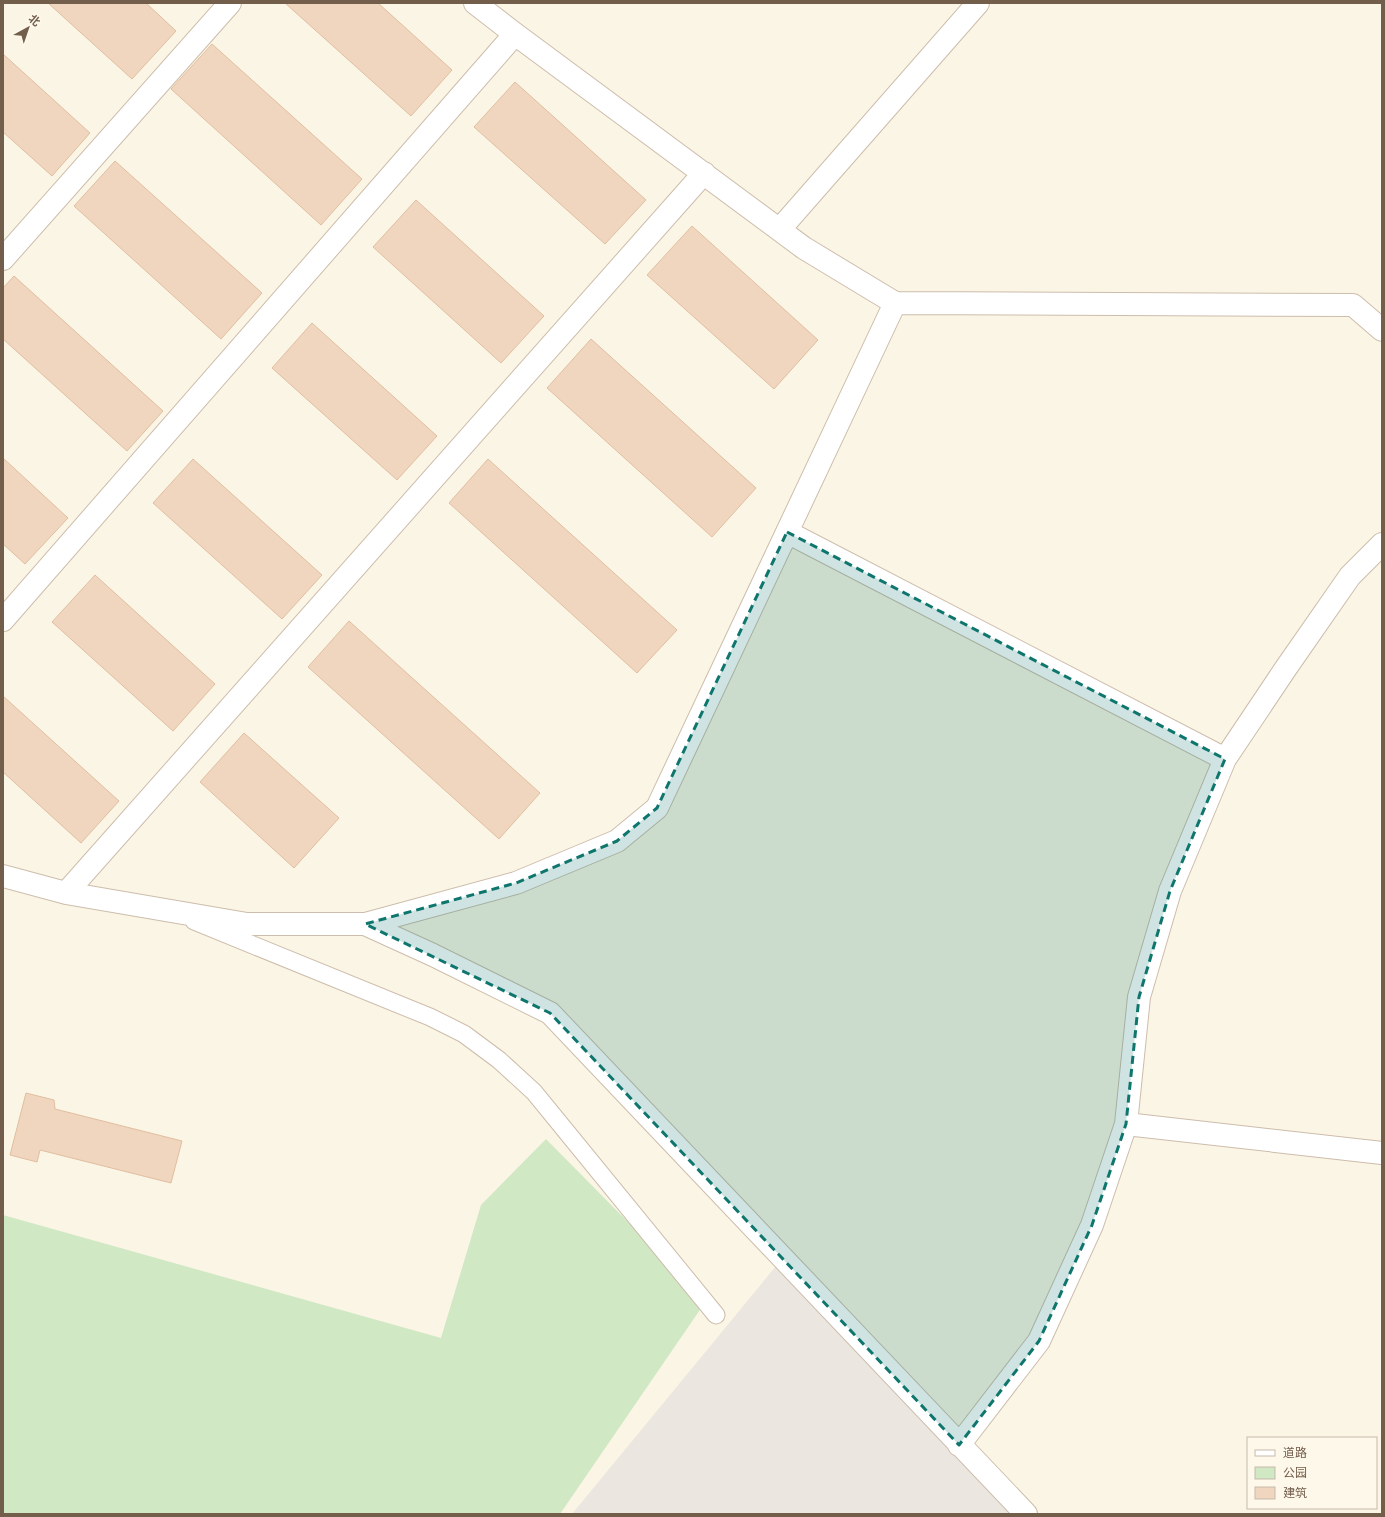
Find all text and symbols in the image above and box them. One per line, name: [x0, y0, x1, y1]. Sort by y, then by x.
north arrow: [8, 8, 48, 48]
text: 北: [26, 12, 42, 29]
legend: [1247, 1437, 1377, 1509]
text: 道路: [1283, 1446, 1307, 1460]
text: 公园: [1283, 1466, 1307, 1480]
text: 建筑: [1283, 1486, 1307, 1500]

